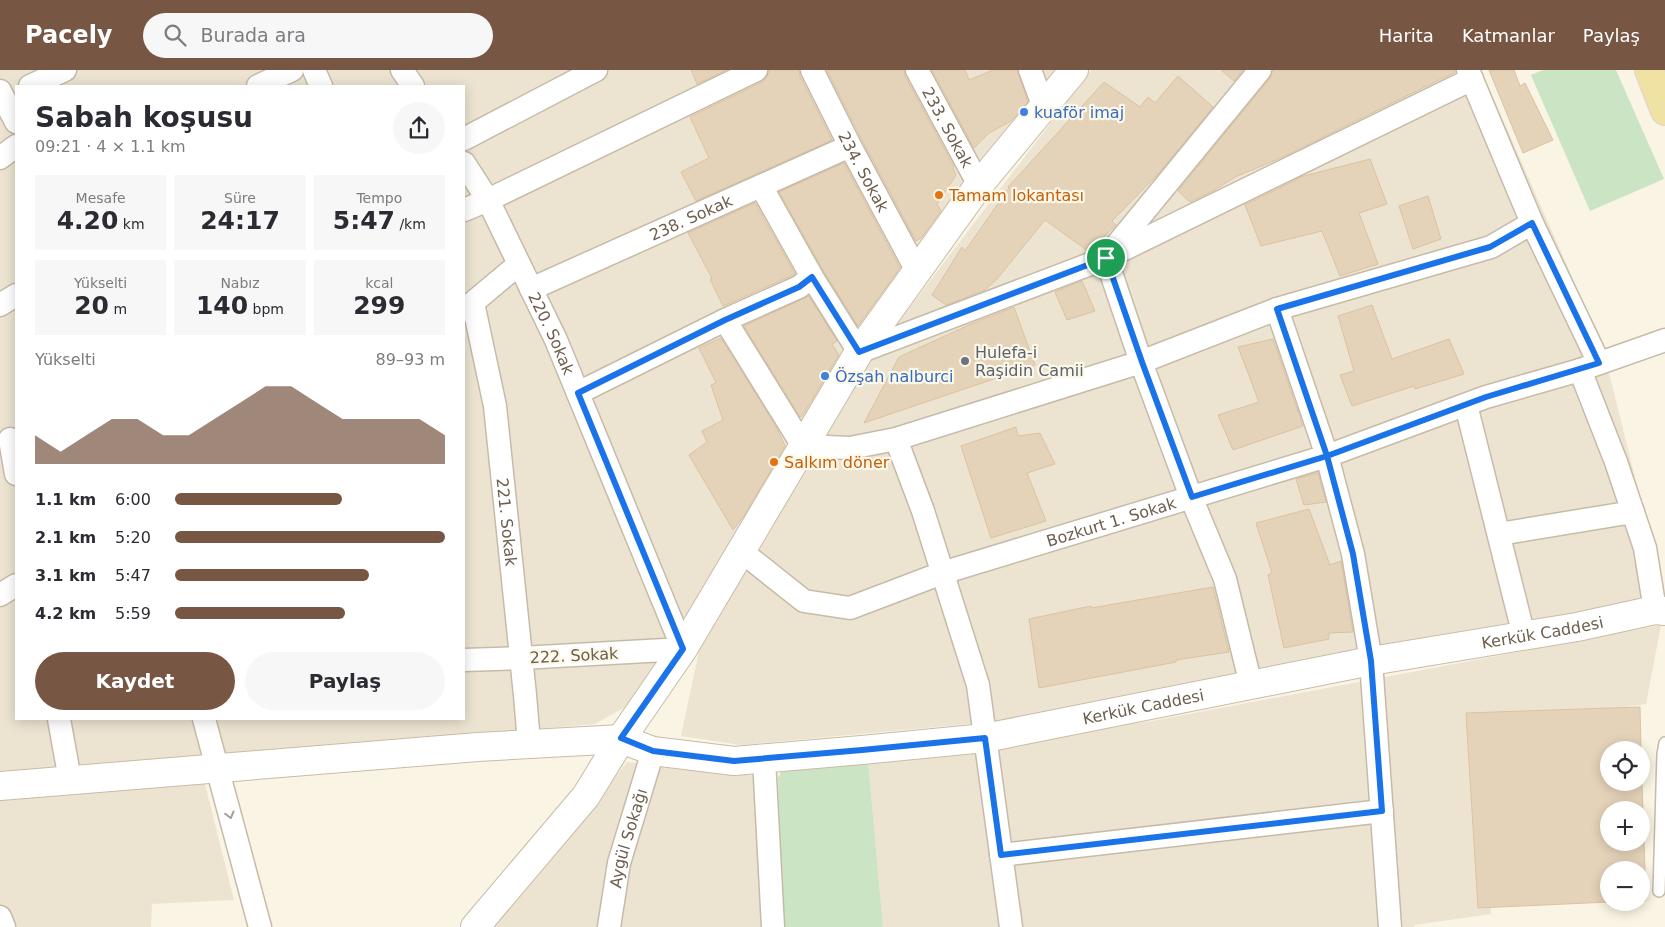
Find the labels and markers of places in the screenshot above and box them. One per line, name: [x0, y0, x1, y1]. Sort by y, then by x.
place label: kuaför imaj: [1034, 103, 1124, 122]
marker: kuaför imaj: [1018, 106, 1030, 118]
place label: Tamam lokantası: [948, 186, 1084, 205]
marker: Tamam lokantası: [933, 189, 945, 201]
pin: [1085, 237, 1127, 279]
place label: Hulefa-i Raşidin Camii: [975, 343, 1084, 380]
marker: Hulefa-i Raşidin Camii: [959, 355, 971, 367]
place label: Özşah nalburci: [835, 367, 954, 386]
marker: Özşah nalburci: [819, 370, 831, 382]
place label: Salkım döner: [784, 453, 890, 472]
marker: Salkım döner: [768, 456, 780, 468]

